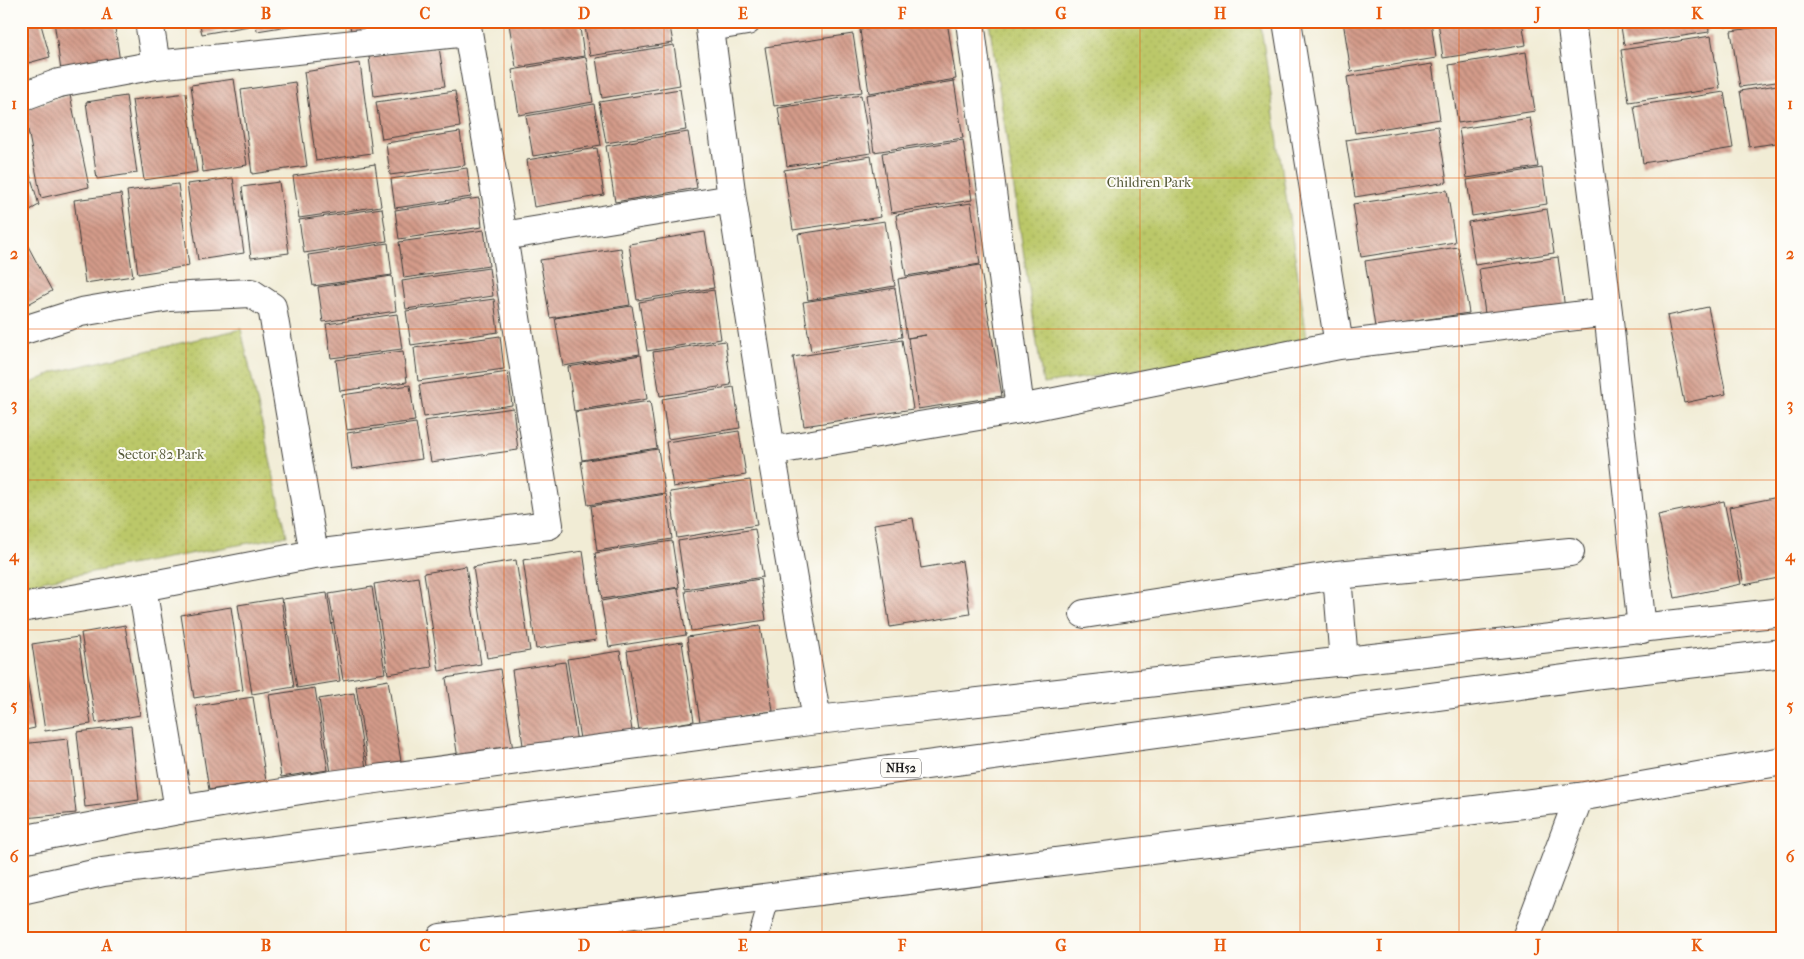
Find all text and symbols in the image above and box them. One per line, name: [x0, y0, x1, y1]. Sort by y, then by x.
text: A: [101, 4, 113, 23]
text: B: [261, 4, 271, 23]
text: C: [420, 4, 431, 23]
text: D: [578, 4, 590, 23]
text: E: [738, 4, 748, 23]
text: F: [897, 4, 907, 23]
text: G: [1055, 4, 1067, 23]
text: H: [1214, 4, 1227, 23]
text: I: [1376, 4, 1383, 23]
text: J: [1533, 4, 1541, 24]
text: K: [1691, 4, 1704, 23]
text: 1: [11, 94, 17, 113]
text: 1: [1787, 94, 1793, 113]
park label: Children Park: [1107, 174, 1192, 191]
text: 2: [10, 244, 18, 263]
text: 2: [1786, 244, 1794, 263]
text: 3: [11, 395, 17, 415]
text: 3: [1787, 395, 1793, 415]
park label: Sector 82 Park: [118, 446, 205, 463]
text: 4: [8, 546, 20, 566]
text: 4: [1784, 546, 1796, 566]
text: 5: [11, 696, 18, 715]
text: 5: [1787, 696, 1794, 715]
road number: NH52: [881, 758, 921, 778]
text: 6: [10, 847, 19, 866]
text: 6: [1786, 847, 1795, 866]
text: A: [101, 936, 113, 955]
text: B: [261, 936, 271, 955]
text: C: [420, 936, 431, 955]
text: D: [578, 936, 590, 955]
text: E: [738, 936, 748, 955]
text: F: [897, 936, 907, 955]
text: G: [1055, 936, 1067, 955]
text: H: [1214, 936, 1227, 955]
text: I: [1376, 936, 1383, 955]
text: J: [1533, 936, 1541, 956]
text: K: [1691, 936, 1704, 955]

